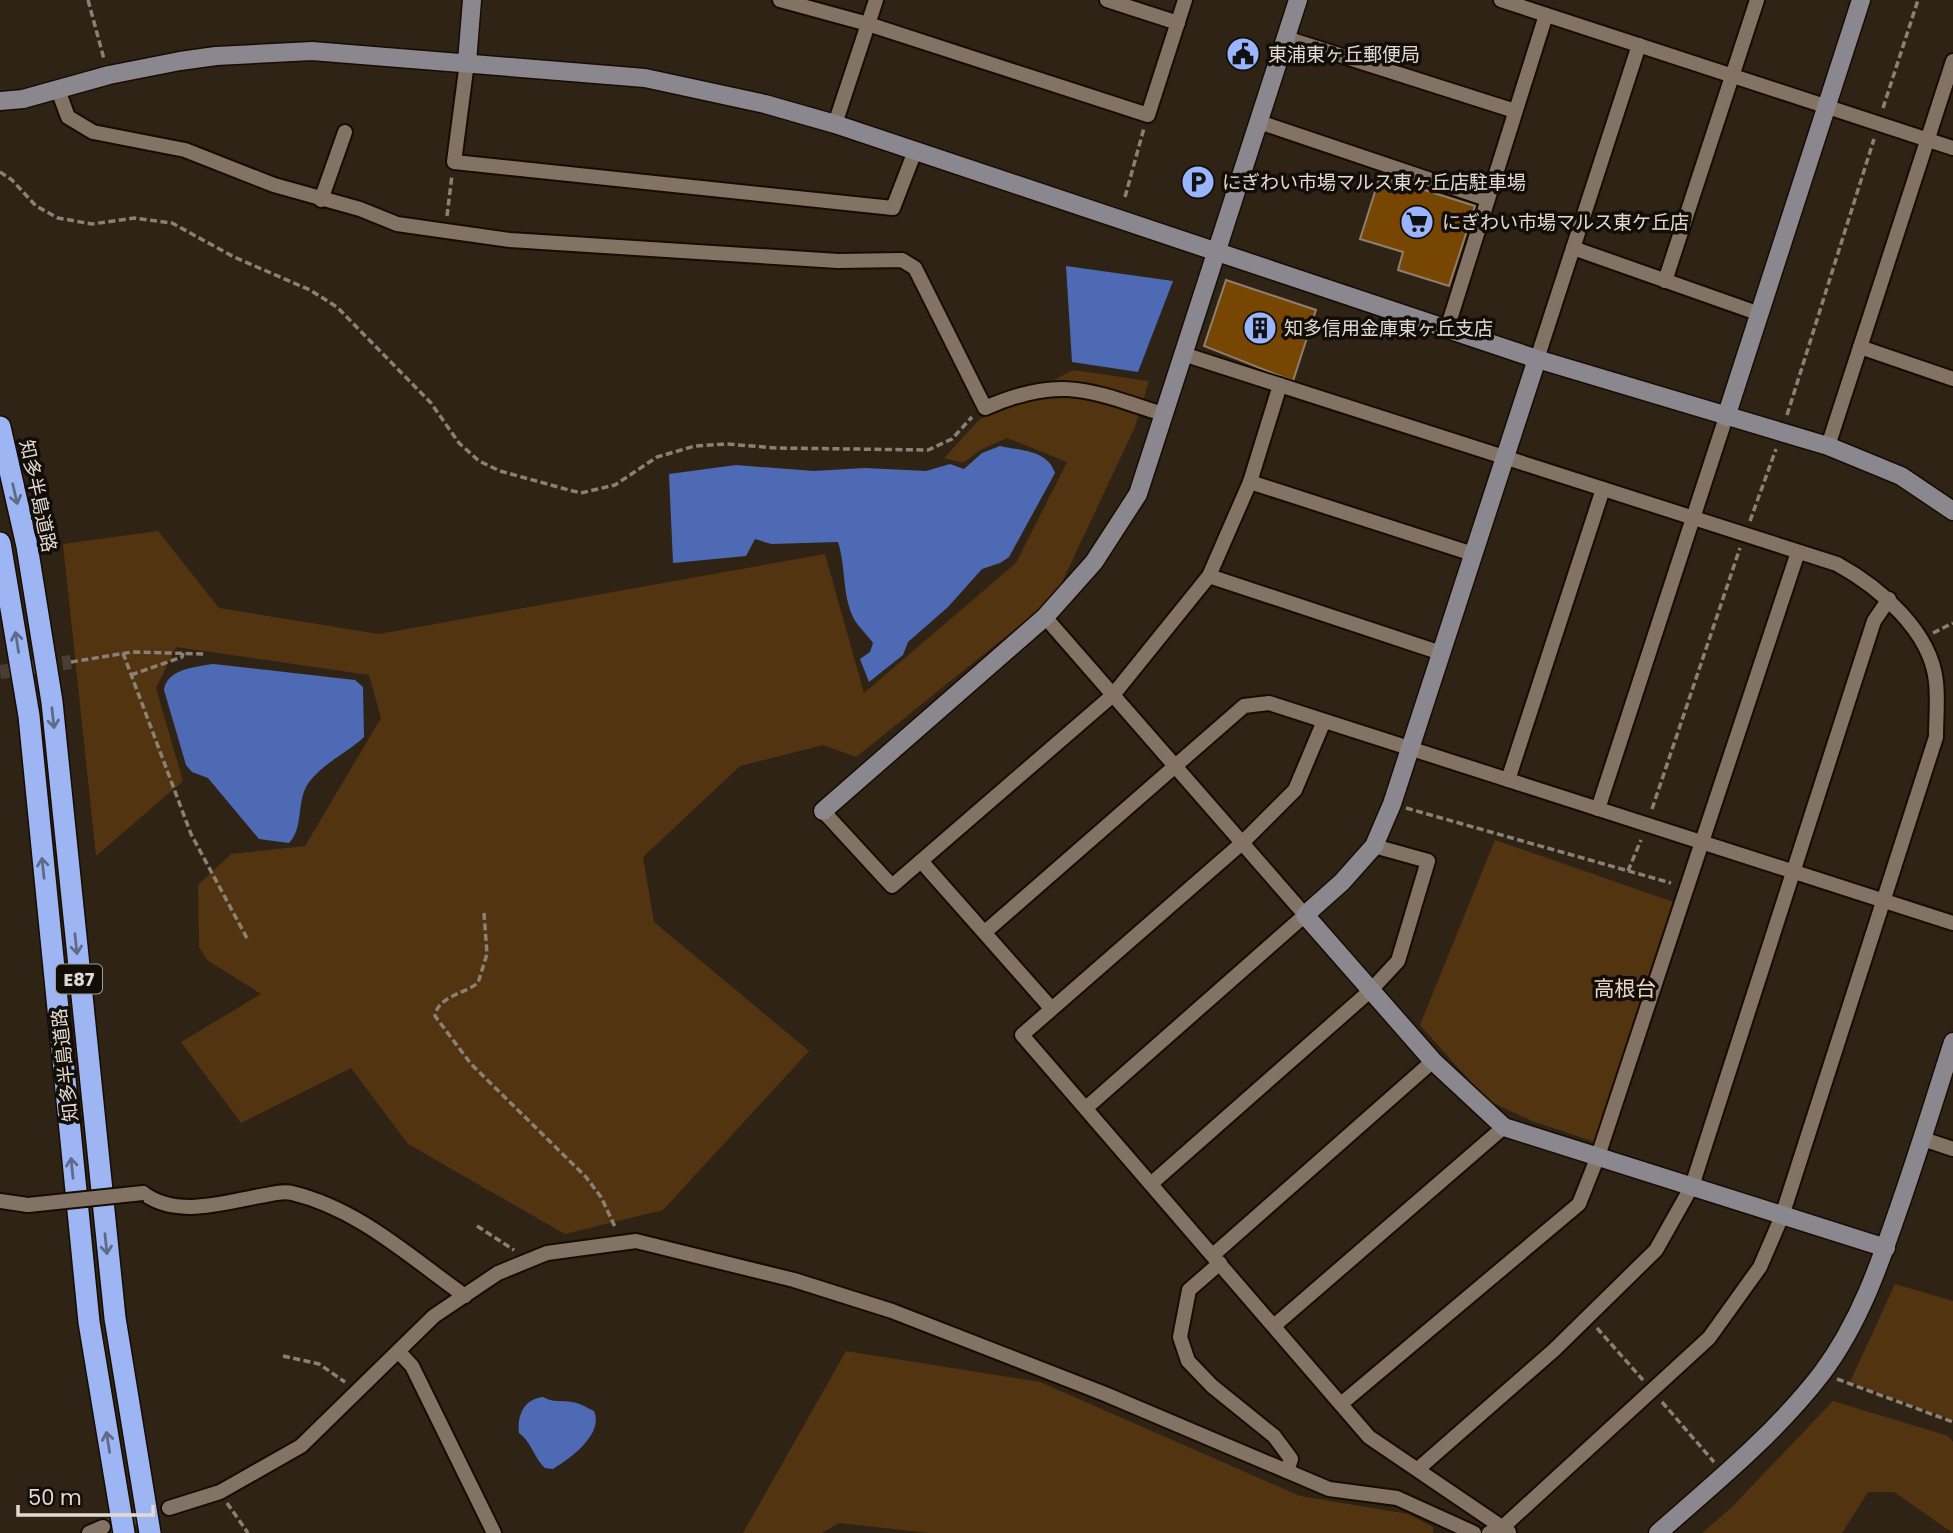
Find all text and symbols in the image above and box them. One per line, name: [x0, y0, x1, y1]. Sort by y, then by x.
public building icon: 東浦東ヶ丘郵便局: [1224, 35, 1262, 73]
place label: 東浦東ヶ丘郵便局: [1268, 41, 1420, 68]
parking icon: にぎわい市場マルス東ヶ丘店駐車場: [1179, 163, 1217, 201]
place label: にぎわい市場マルス東ヶ丘店駐車場: [1222, 169, 1526, 196]
supermarket icon: にぎわい市場マルス東ケ丘店: [1398, 203, 1436, 241]
place label: にぎわい市場マルス東ケ丘店: [1442, 209, 1689, 236]
building icon: 知多信用金庫東ヶ丘支店: [1241, 309, 1279, 347]
place label: 知多信用金庫東ヶ丘支店: [1284, 315, 1493, 342]
street label: 知多半島道路: [13, 437, 63, 555]
one-way arrow: [9, 482, 22, 505]
one-way arrow: [10, 631, 23, 654]
one-way arrow: [47, 706, 60, 729]
one-way arrow: [37, 857, 50, 880]
one-way arrow: [70, 933, 83, 955]
road number: E87: [56, 964, 102, 994]
district label: 高根台: [1594, 974, 1657, 1003]
street label: 知多半島道路: [46, 1007, 84, 1123]
one-way arrow: [66, 1157, 79, 1179]
one-way arrow: [100, 1232, 113, 1255]
one-way arrow: [101, 1431, 114, 1454]
scale bar: [18, 1474, 152, 1518]
text: 50 m: [28, 1483, 82, 1512]

